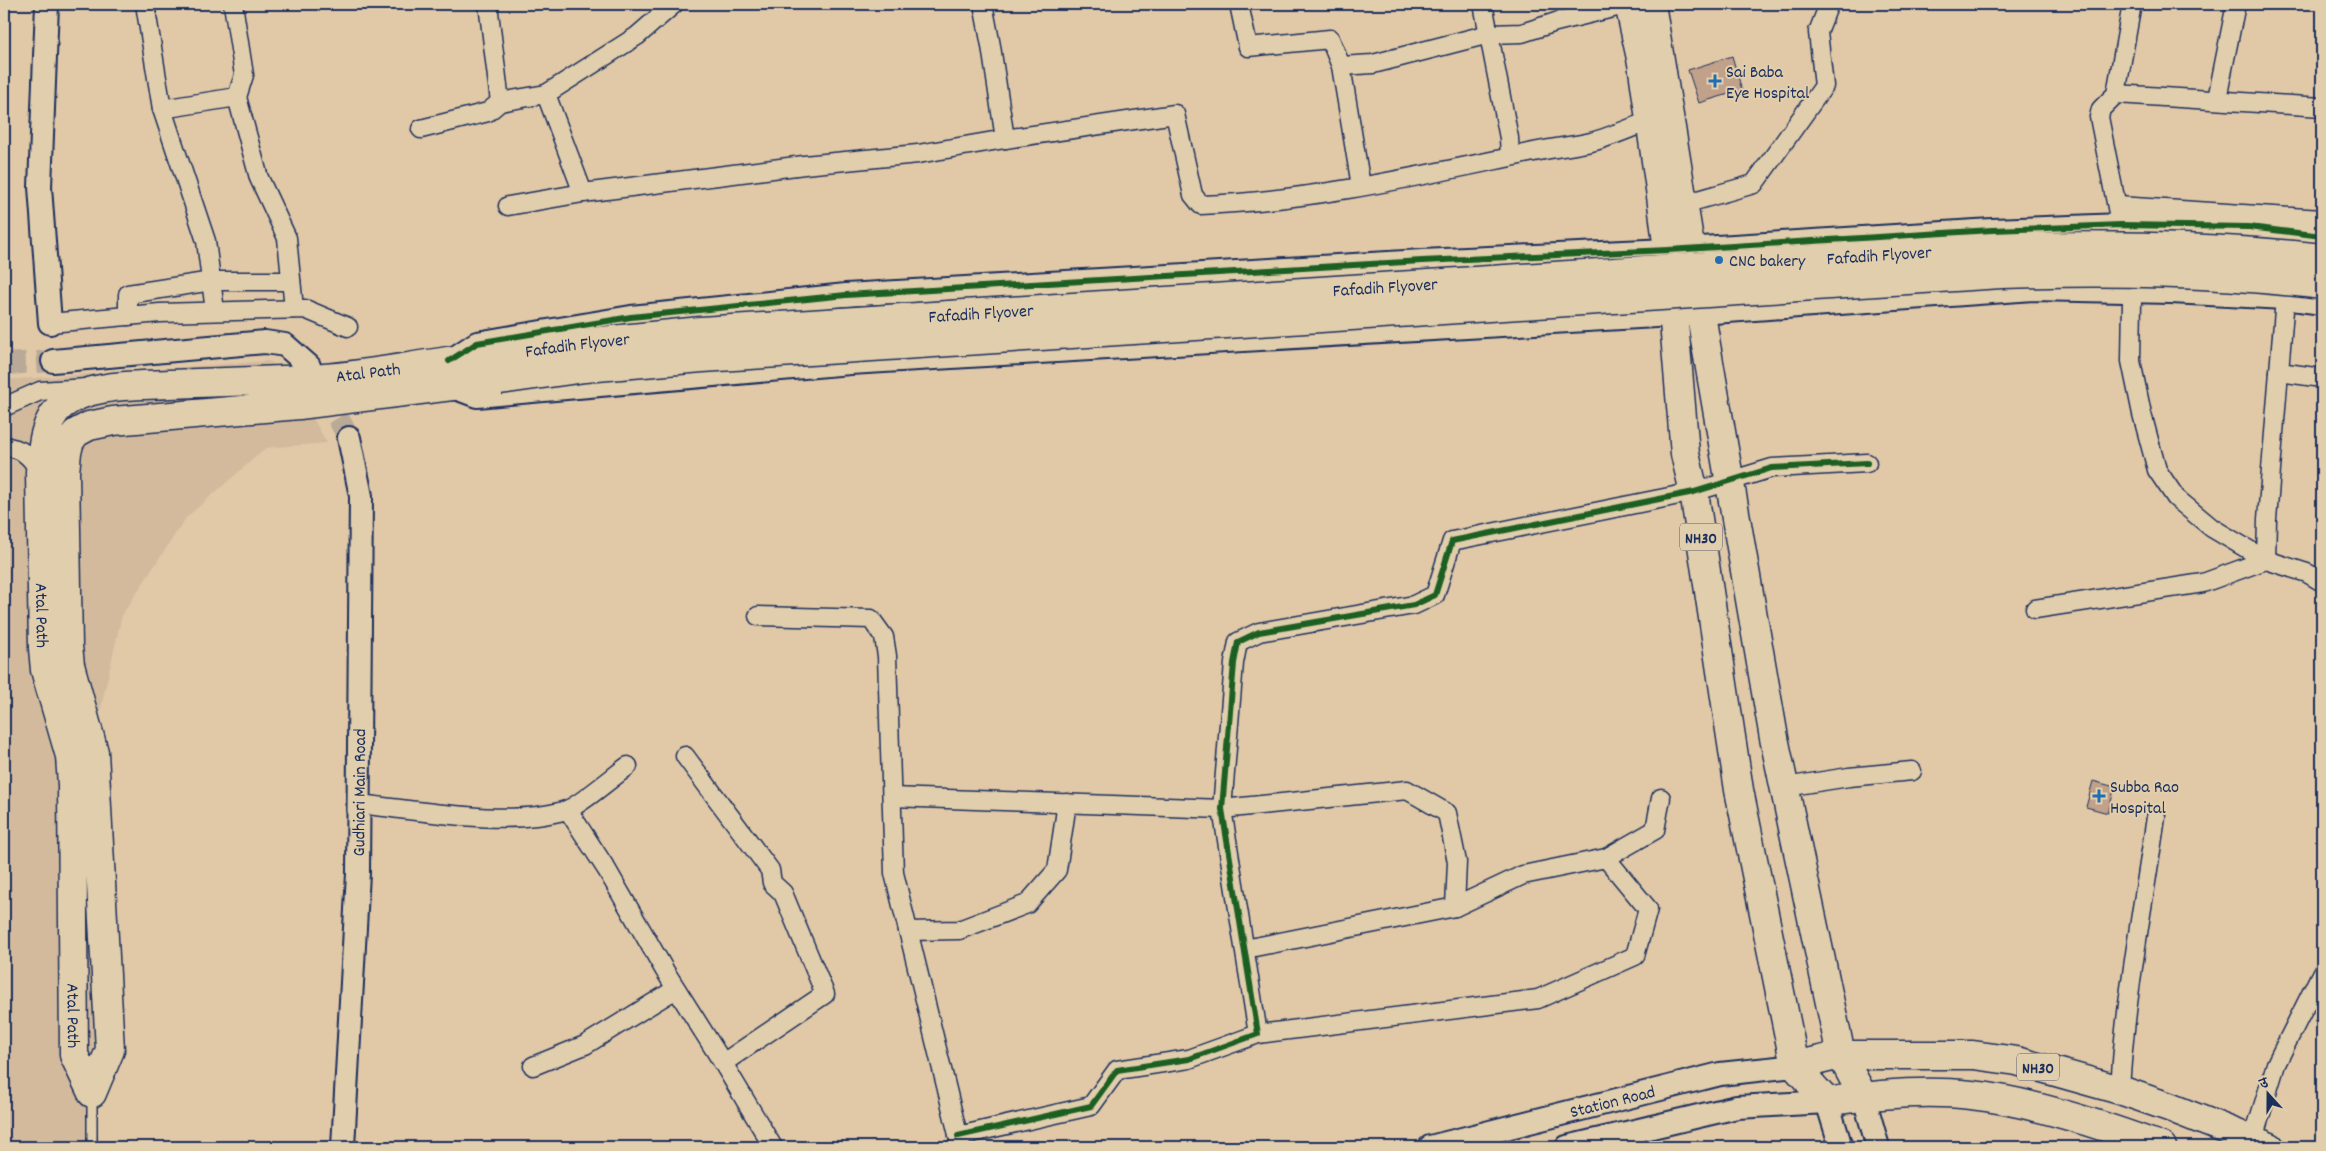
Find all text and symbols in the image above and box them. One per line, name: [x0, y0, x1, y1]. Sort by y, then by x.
place label: Sai Baba Eye Hospital: [1726, 61, 1810, 107]
marker: Sai Baba Eye Hospital: [1708, 74, 1722, 88]
street label: Fafadih Flyover: [1826, 241, 1933, 273]
place label: CNC bakery: [1729, 250, 1806, 275]
marker: CNC bakery: [1713, 254, 1725, 266]
street label: Fafadih Flyover: [1332, 273, 1439, 305]
street label: Fafadih Flyover: [928, 300, 1035, 331]
street label: Fafadih Flyover: [524, 328, 631, 366]
street label: Atal Path: [335, 358, 402, 391]
road number: NH30: [1680, 524, 1722, 550]
street label: Atal Path: [27, 583, 53, 648]
street label: Gudhiari Main Road: [348, 728, 374, 856]
place label: Subba Rao Hospital: [2110, 776, 2179, 822]
marker: Subba Rao Hospital: [2092, 789, 2106, 803]
street label: Atal Path: [58, 983, 84, 1048]
road number: NH30: [2017, 1054, 2059, 1080]
north arrow: [2244, 1068, 2294, 1118]
text: उ: [2256, 1073, 2272, 1095]
street label: Station Road: [1568, 1081, 1658, 1126]

